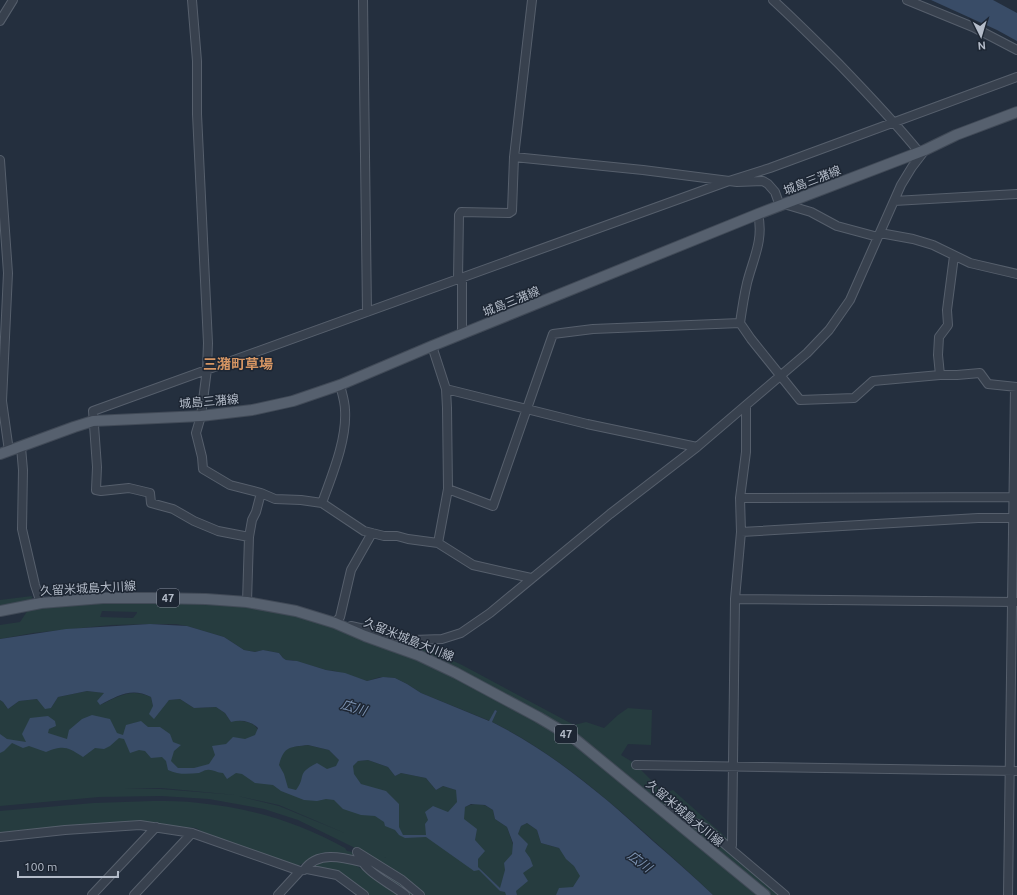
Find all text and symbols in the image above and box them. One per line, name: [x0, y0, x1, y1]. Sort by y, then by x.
north arrow: [961, 16, 1001, 56]
text: N: [977, 40, 986, 52]
street label: 城島三潴線: [782, 163, 842, 197]
street label: 城島三潴線: [481, 284, 541, 318]
district label: 三潴町草場: [203, 356, 273, 372]
street label: 城島三潴線: [179, 392, 239, 410]
street label: 久留米城島大川線: [40, 579, 136, 597]
road number: 47: [157, 589, 179, 607]
street label: 久留米城島大川線: [362, 615, 456, 663]
water label: 広川: [340, 697, 370, 718]
road number: 47: [555, 725, 577, 743]
street label: 久留米城島大川線: [644, 777, 726, 849]
water label: 広川: [625, 848, 656, 876]
scale bar: [18, 853, 118, 879]
text: 100 m: [24, 860, 57, 873]

